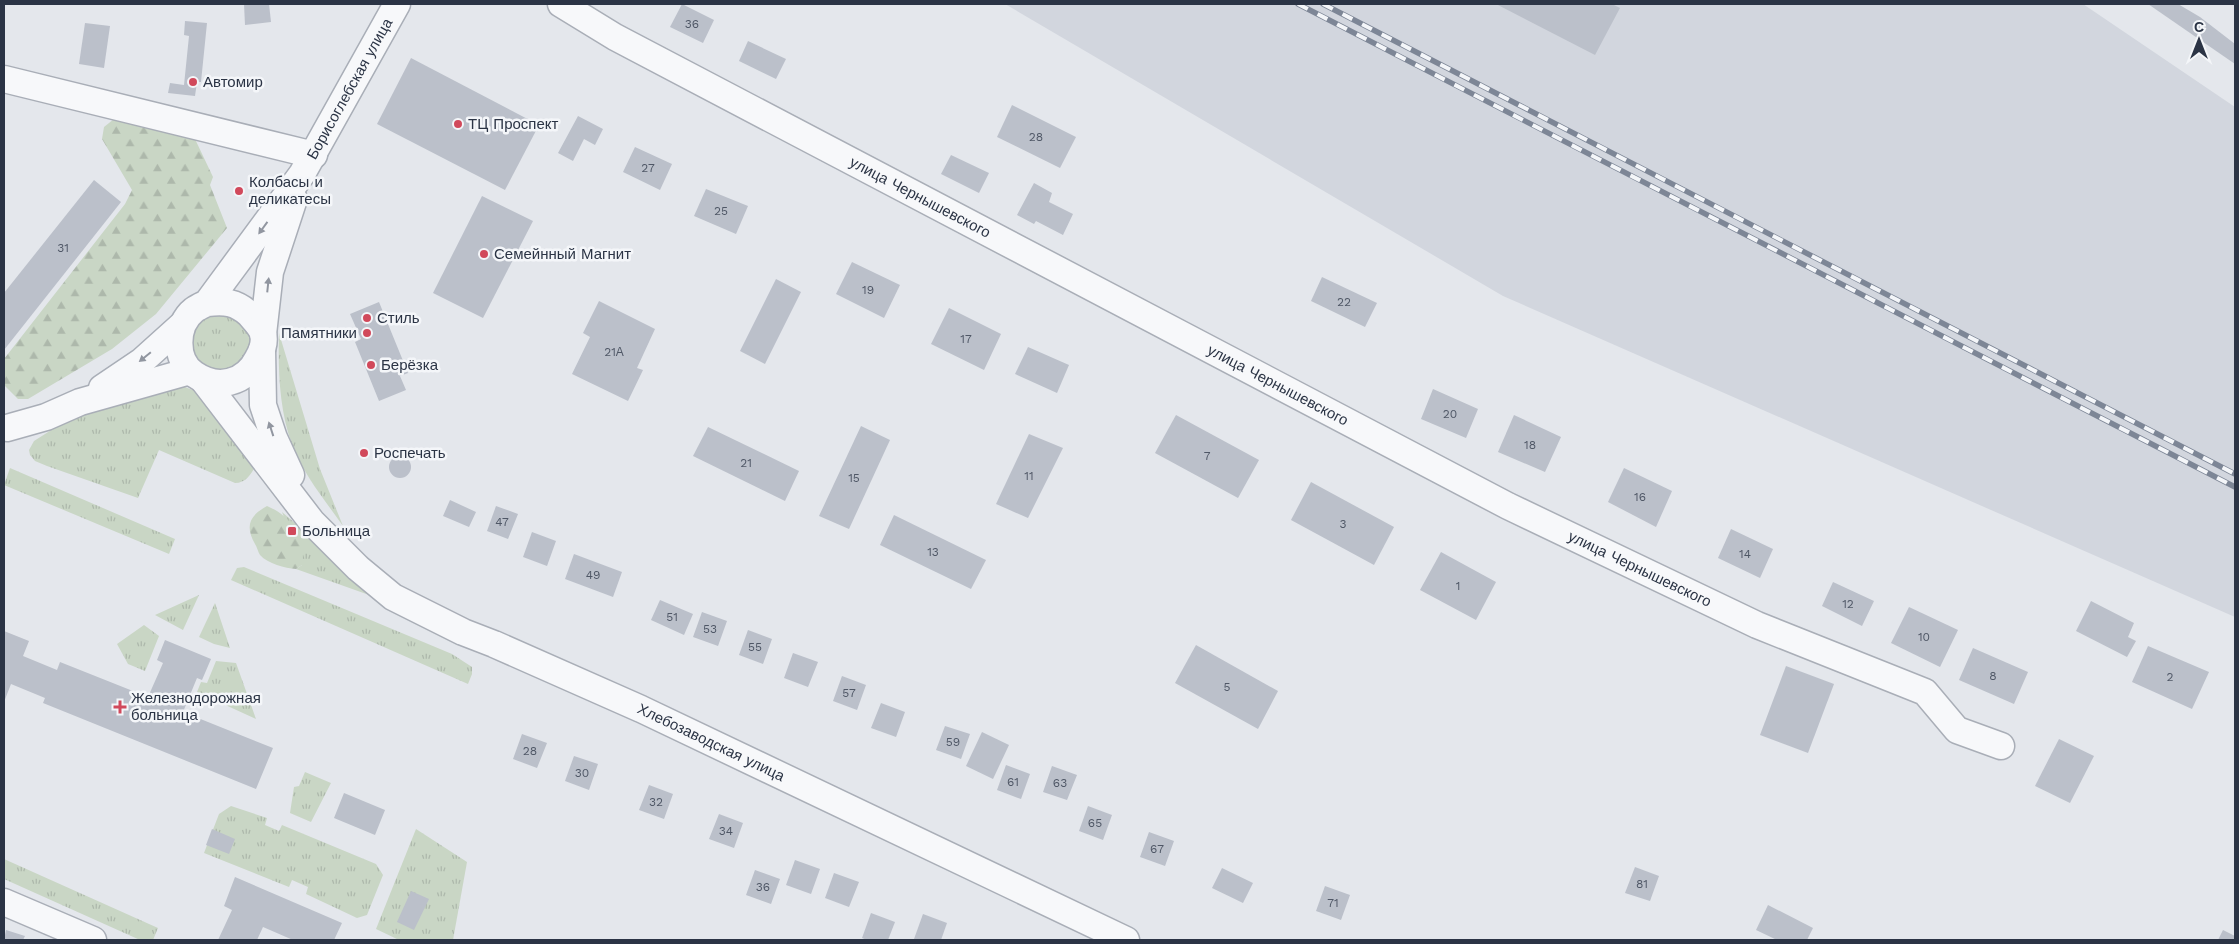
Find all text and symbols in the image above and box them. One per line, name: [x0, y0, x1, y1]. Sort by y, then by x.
street label: Борисоглебская улица: [303, 15, 397, 162]
north arrow: [2174, 15, 2224, 65]
house number: 36: [685, 17, 699, 31]
text: С: [2194, 19, 2204, 35]
place label: Автомир: [203, 73, 263, 91]
marker: Автомир: [187, 76, 199, 88]
place label: ТЦ Проспект: [468, 115, 559, 133]
marker: ТЦ Проспект: [452, 118, 464, 130]
house number: 28: [1029, 130, 1043, 144]
street label: улица Чернышевского: [847, 153, 994, 242]
house number: 27: [641, 161, 655, 175]
place label: Колбасы и деликатесы: [249, 173, 331, 208]
marker: Колбасы и деликатесы: [233, 185, 245, 197]
house number: 25: [714, 204, 728, 218]
one-way arrow: [258, 221, 269, 234]
house number: 31: [57, 241, 69, 255]
place label: Семейнный Магнит: [494, 245, 631, 263]
marker: Семейнный Магнит: [478, 248, 490, 260]
one-way arrow: [264, 277, 272, 293]
house number: 19: [862, 283, 874, 297]
house number: 22: [1337, 295, 1351, 309]
place label: Стиль: [377, 309, 420, 327]
marker: Стиль: [361, 312, 373, 324]
place label: Памятники: [281, 324, 357, 342]
marker: Памятники: [361, 327, 373, 339]
house number: 17: [960, 332, 972, 346]
street label: улица Чернышевского: [1204, 341, 1351, 429]
house number: 21А: [604, 345, 624, 359]
one-way arrow: [139, 352, 152, 363]
place label: Берёзка: [381, 356, 439, 374]
marker: Берёзка: [365, 359, 377, 371]
house number: 20: [1443, 407, 1457, 421]
one-way arrow: [267, 422, 274, 437]
house number: 18: [1524, 438, 1536, 452]
place label: Роспечать: [374, 444, 446, 462]
marker: Роспечать: [358, 447, 370, 459]
house number: 7: [1204, 449, 1211, 463]
house number: 21: [740, 456, 752, 470]
house number: 11: [1024, 469, 1034, 483]
house number: 15: [848, 471, 860, 485]
house number: 16: [1634, 490, 1646, 504]
house number: 47: [495, 515, 509, 529]
house number: 3: [1340, 517, 1347, 531]
place label: Больница: [302, 522, 371, 540]
marker: Больница: [286, 525, 298, 537]
street label: улица Чернышевского: [1565, 527, 1714, 611]
house number: 13: [927, 545, 939, 559]
house number: 14: [1739, 547, 1751, 561]
house number: 49: [586, 568, 600, 582]
house number: 1: [1456, 579, 1460, 593]
house number: 12: [1842, 597, 1854, 611]
house number: 51: [666, 610, 678, 624]
house number: 53: [703, 622, 717, 636]
house number: 10: [1918, 630, 1930, 644]
house number: 55: [748, 640, 762, 654]
house number: 8: [1989, 669, 1997, 683]
house number: 2: [2167, 670, 2174, 684]
house number: 5: [1224, 680, 1231, 694]
house number: 57: [842, 686, 856, 700]
place label: Железнодорожная больница: [131, 689, 261, 724]
marker: Железнодорожная больница: [113, 700, 127, 714]
street label: Хлебозаводская улица: [635, 700, 788, 785]
house number: 59: [946, 735, 960, 749]
house number: 28: [523, 744, 537, 758]
house number: 30: [575, 766, 589, 780]
house number: 61: [1007, 775, 1019, 789]
house number: 63: [1053, 776, 1067, 790]
house number: 32: [649, 795, 663, 809]
house number: 65: [1088, 816, 1102, 830]
house number: 34: [719, 824, 733, 838]
house number: 67: [1150, 842, 1164, 856]
house number: 81: [1636, 877, 1648, 891]
house number: 36: [756, 880, 770, 894]
house number: 71: [1327, 896, 1339, 910]

